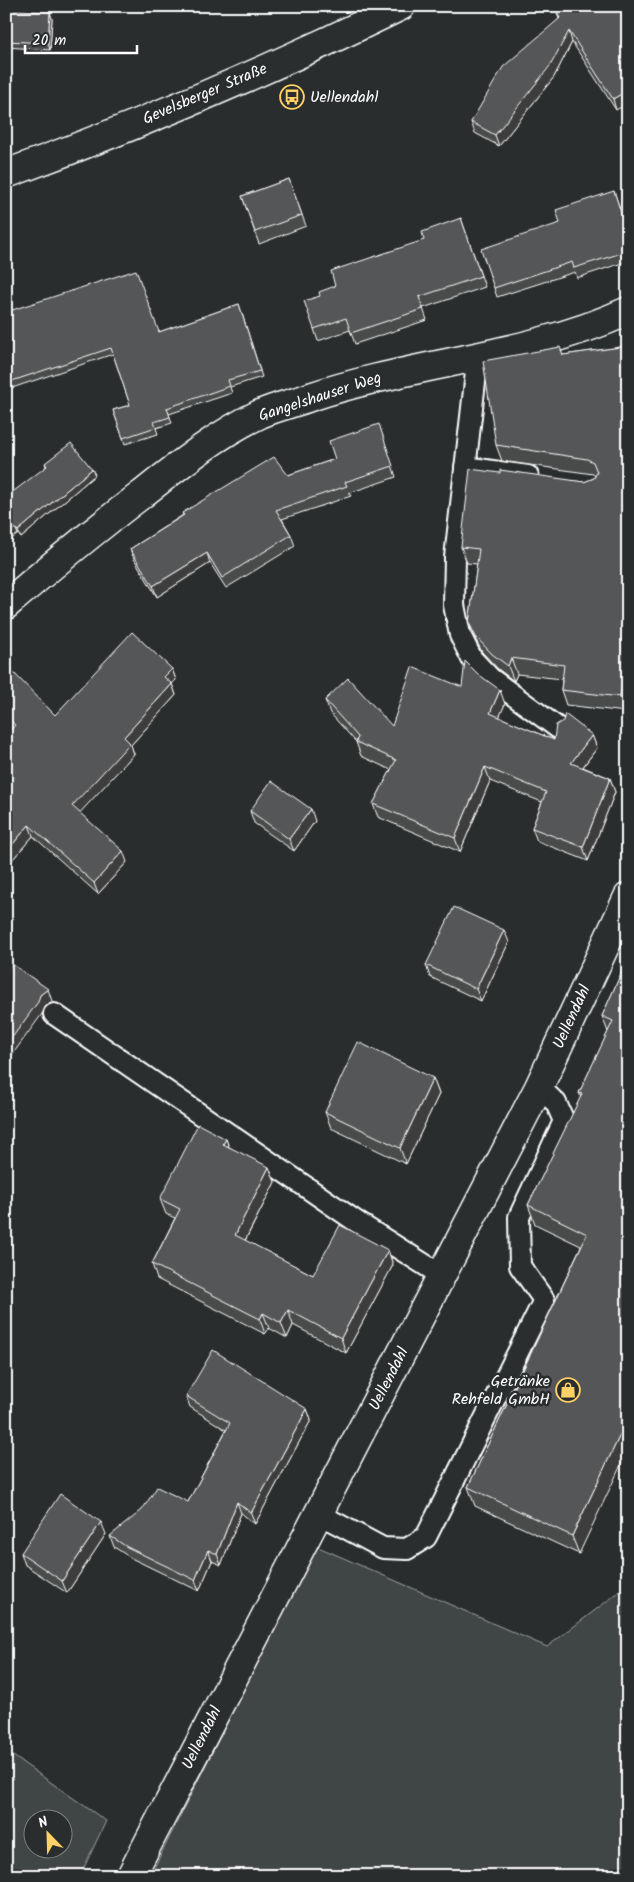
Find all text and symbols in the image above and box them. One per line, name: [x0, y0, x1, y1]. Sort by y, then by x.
scale bar: [25, 22, 138, 54]
text: 20 m: [32, 29, 66, 53]
street label: Gevelsberger Straße: [139, 56, 271, 132]
bus stop icon: Uellendahl: [279, 84, 305, 110]
place label: Uellendahl: [310, 85, 378, 110]
street label: Gangelshauser Weg: [255, 365, 385, 429]
street label: Uellendahl: [546, 981, 598, 1053]
street label: Uellendahl: [362, 1343, 416, 1415]
place label: Getränke Rehfeld GmbH: [452, 1369, 550, 1412]
shop icon: Getränke Rehfeld GmbH: [555, 1377, 581, 1403]
street label: Uellendahl: [175, 1702, 229, 1774]
north arrow: [22, 1810, 72, 1860]
text: N: [35, 1811, 52, 1835]

